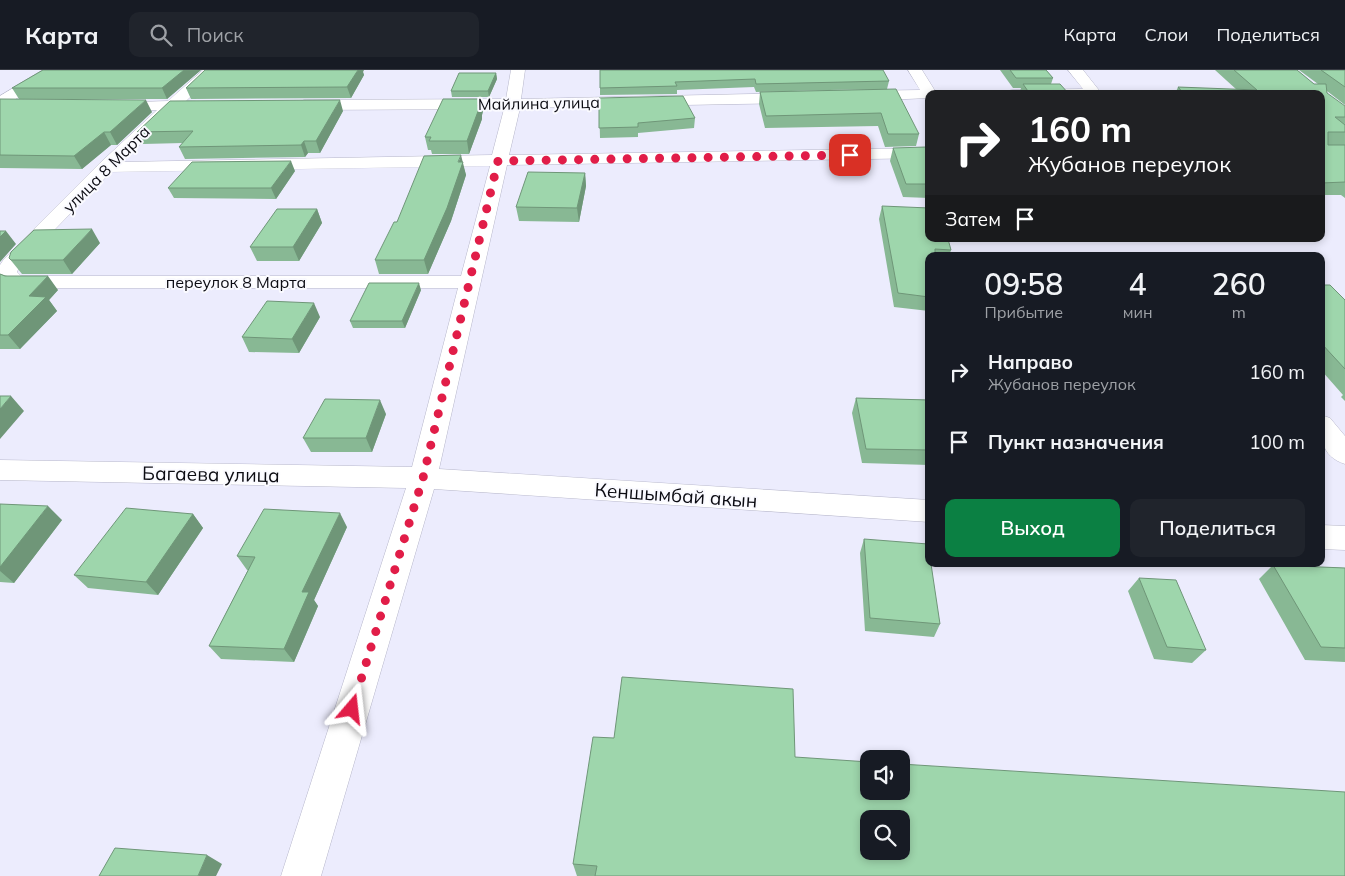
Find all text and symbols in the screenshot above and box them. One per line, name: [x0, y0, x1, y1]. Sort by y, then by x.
search box: [129, 12, 479, 57]
text: Карта: [25, 20, 99, 50]
icon: search: [147, 21, 175, 49]
text: Поиск: [187, 23, 244, 47]
text: Карта: [1064, 23, 1116, 46]
text: Слои: [1144, 23, 1189, 46]
text: Поделиться: [1217, 23, 1320, 46]
street label: Майлина улица: [478, 92, 600, 114]
text: 160 m: [1028, 107, 1132, 151]
icon: right: [945, 110, 1010, 175]
street label: улица 8 Марта: [58, 121, 154, 217]
pin: [829, 134, 871, 176]
icon: arrive: [836, 141, 864, 169]
text: Жубанов переулок: [1028, 150, 1231, 178]
icon: arrive: [1011, 205, 1039, 233]
text: Затем: [945, 207, 1001, 231]
text: 09:58: [984, 265, 1063, 303]
text: 4: [1129, 265, 1147, 303]
text: 260: [1212, 265, 1266, 303]
street label: переулок 8 Марта: [166, 272, 306, 292]
text: Прибытие: [985, 302, 1063, 322]
text: мин: [1123, 302, 1152, 322]
text: m: [1232, 302, 1246, 322]
text: Направо: [988, 350, 1073, 374]
icon: right: [945, 358, 973, 386]
text: 160 m: [1249, 360, 1305, 384]
text: Жубанов переулок: [988, 374, 1136, 394]
icon: arrive: [945, 428, 973, 456]
text: Пункт назначения: [988, 430, 1164, 454]
text: 100 m: [1249, 430, 1305, 454]
street label: Багаева улица: [142, 461, 280, 487]
street label: Кеншымбай акын: [594, 477, 758, 513]
button: Выход: [945, 499, 1120, 557]
button: Поделиться: [1130, 499, 1305, 557]
position arrow: [325, 682, 377, 734]
map controls: [860, 750, 910, 860]
button: sound: [860, 750, 910, 800]
button: search: [860, 810, 910, 860]

